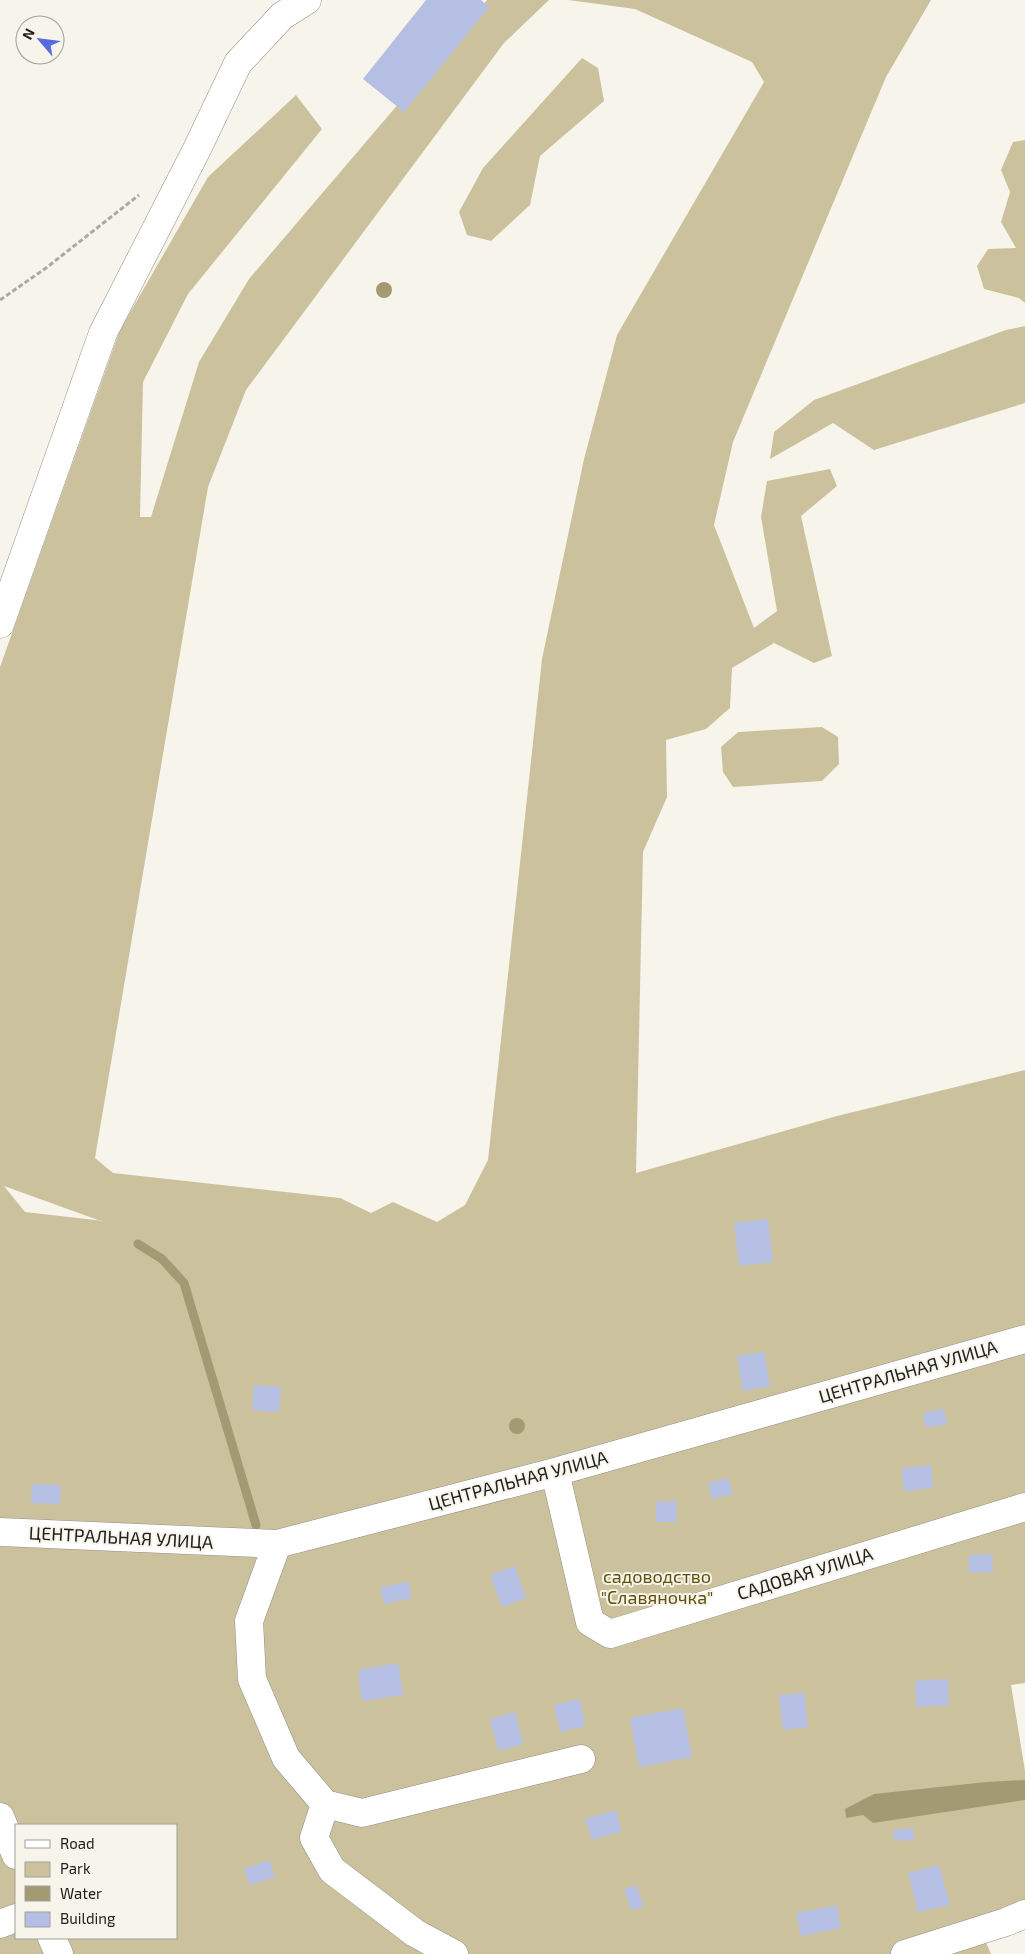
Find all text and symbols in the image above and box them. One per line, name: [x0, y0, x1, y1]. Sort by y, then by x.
north arrow: [15, 15, 65, 65]
text: N: [18, 25, 38, 42]
street label: ЦЕНТРАЛЬНАЯ УЛИЦА: [816, 1335, 1000, 1407]
street label: ЦЕНТРАЛЬНАЯ УЛИЦА: [426, 1445, 611, 1515]
street label: ЦЕНТРАЛЬНАЯ УЛИЦА: [28, 1521, 215, 1553]
street label: САДОВАЯ УЛИЦА: [734, 1542, 876, 1604]
park label: садоводство "Славяночка": [601, 1565, 713, 1608]
legend: [15, 1824, 178, 1939]
text: Road: [60, 1834, 95, 1852]
text: Park: [60, 1859, 91, 1877]
text: Water: [60, 1884, 102, 1902]
text: Building: [60, 1909, 116, 1927]

